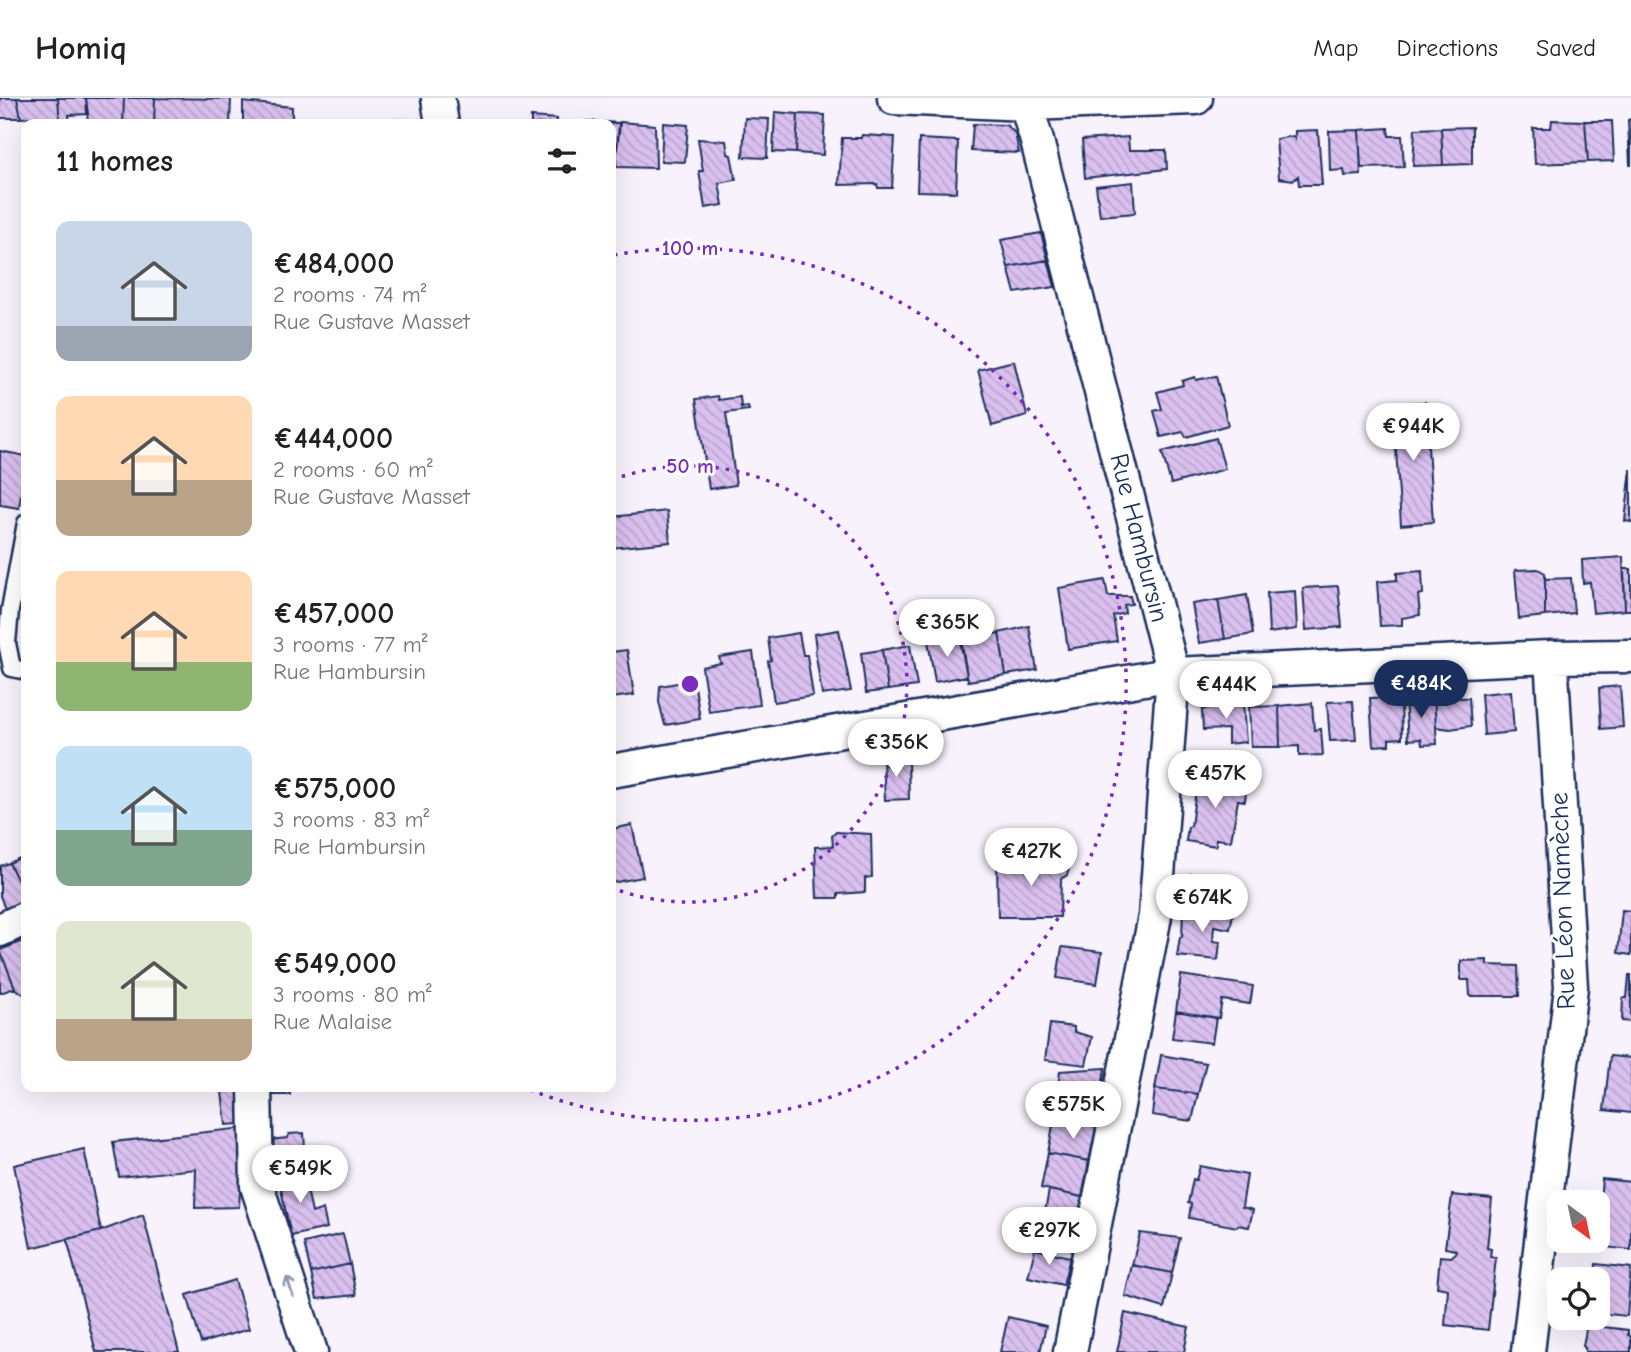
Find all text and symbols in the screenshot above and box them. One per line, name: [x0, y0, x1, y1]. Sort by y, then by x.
text: Homiq: [35, 29, 127, 67]
text: Map: [1313, 34, 1359, 62]
text: Directions: [1397, 34, 1498, 62]
text: Saved: [1536, 34, 1596, 62]
icon: filters: [543, 142, 581, 180]
text: 11 homes: [56, 144, 173, 179]
text: 100 m: [662, 236, 718, 260]
text: €484,000: [273, 246, 394, 281]
icon: home: [112, 249, 196, 333]
text: 2 rooms · 74 m²: [273, 281, 426, 308]
text: Rue Gustave Masset: [273, 308, 470, 335]
pin: €944K: [1364, 404, 1462, 463]
text: €944K: [1382, 412, 1444, 439]
text: €444,000: [273, 421, 393, 456]
icon: home: [112, 424, 196, 508]
street label: Rue Hambursin: [1104, 451, 1174, 625]
text: 50 m: [666, 454, 714, 478]
text: 2 rooms · 60 m²: [273, 456, 433, 483]
text: Rue Gustave Masset: [273, 483, 470, 510]
text: €457,000: [273, 596, 394, 631]
icon: home: [112, 599, 196, 683]
pin: €365K: [898, 600, 996, 659]
text: €365K: [915, 608, 979, 635]
text: 3 rooms · 77 m²: [273, 631, 428, 658]
text: Rue Hambursin: [273, 658, 426, 685]
pin: €484K: [1372, 660, 1470, 720]
pin: €444K: [1177, 662, 1275, 721]
text: €484K: [1390, 669, 1452, 696]
text: €444K: [1195, 670, 1257, 697]
centre of rings: [678, 672, 702, 696]
pin: €356K: [847, 720, 945, 779]
text: €356K: [864, 728, 928, 755]
pin: €457K: [1166, 750, 1264, 810]
text: €457K: [1184, 759, 1246, 786]
text: €575,000: [273, 771, 396, 806]
icon: home: [112, 774, 196, 858]
street label: Rue Léon Namèche: [1544, 792, 1582, 1010]
text: 3 rooms · 83 m²: [273, 806, 429, 833]
pin: €427K: [982, 828, 1080, 888]
text: Rue Hambursin: [273, 833, 426, 860]
text: €427K: [1000, 837, 1062, 864]
pin: €674K: [1153, 874, 1251, 934]
text: €674K: [1172, 883, 1232, 910]
text: €549,000: [273, 946, 397, 981]
icon: home: [112, 949, 196, 1033]
text: 3 rooms · 80 m²: [273, 981, 432, 1008]
text: Rue Malaise: [273, 1008, 392, 1035]
pin: €575K: [1024, 1082, 1122, 1141]
text: €575K: [1041, 1090, 1105, 1117]
pin: €549K: [251, 1146, 349, 1205]
text: €549K: [268, 1154, 332, 1181]
north arrow: [1547, 1190, 1610, 1253]
map controls: [1547, 1190, 1610, 1330]
pin: €297K: [1000, 1208, 1098, 1267]
text: €297K: [1018, 1216, 1080, 1243]
button: locate: [1547, 1267, 1610, 1330]
one-way arrow: [283, 1276, 296, 1298]

